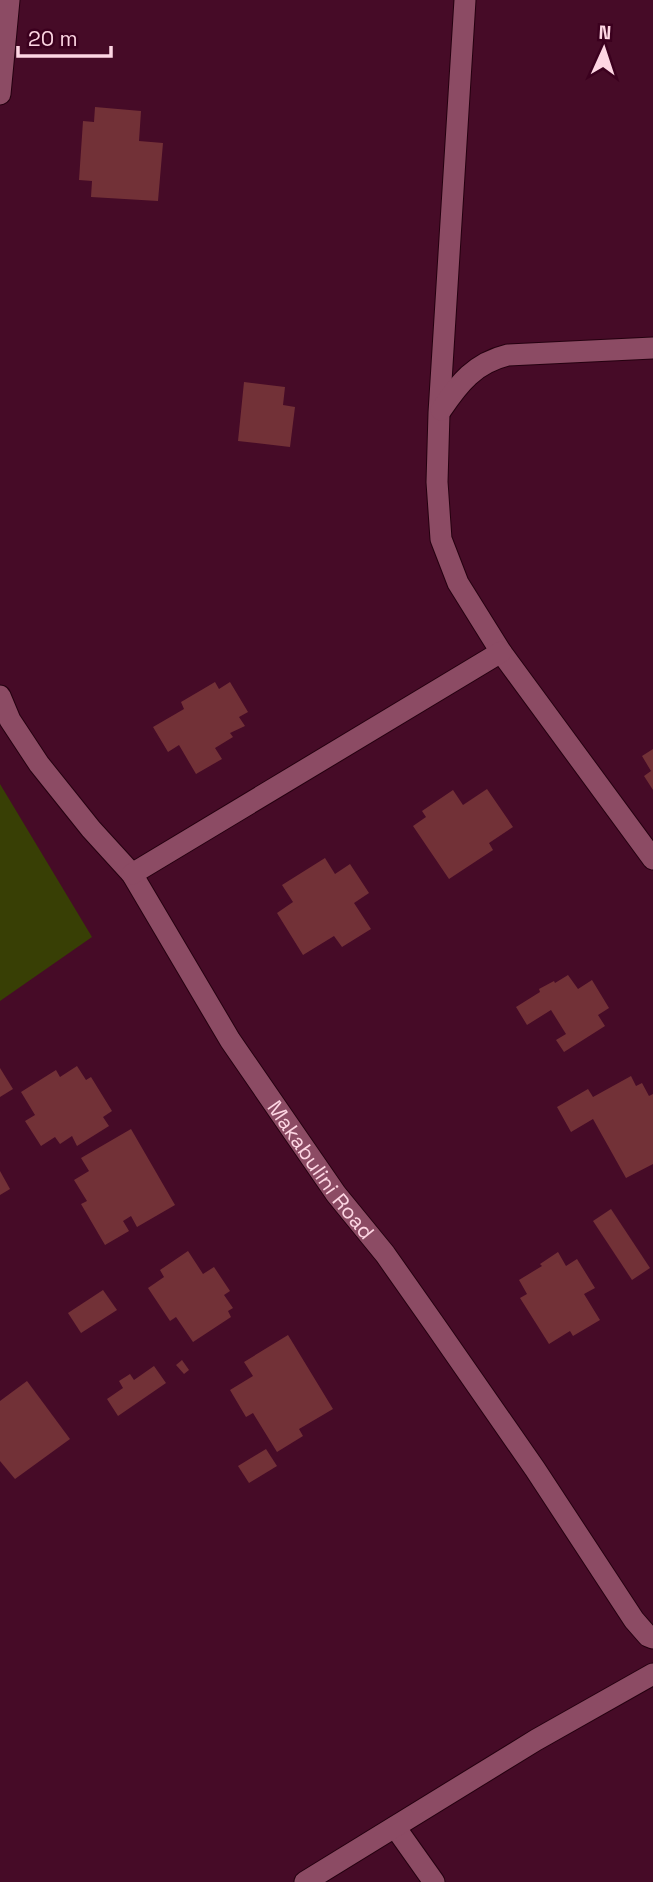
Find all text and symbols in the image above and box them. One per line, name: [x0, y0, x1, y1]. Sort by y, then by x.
scale bar: [18, 14, 110, 58]
north arrow: [569, 14, 639, 84]
text: N: [598, 20, 612, 45]
text: 20 m: [28, 25, 78, 52]
street label: Makabulini Road: [262, 1095, 381, 1244]

